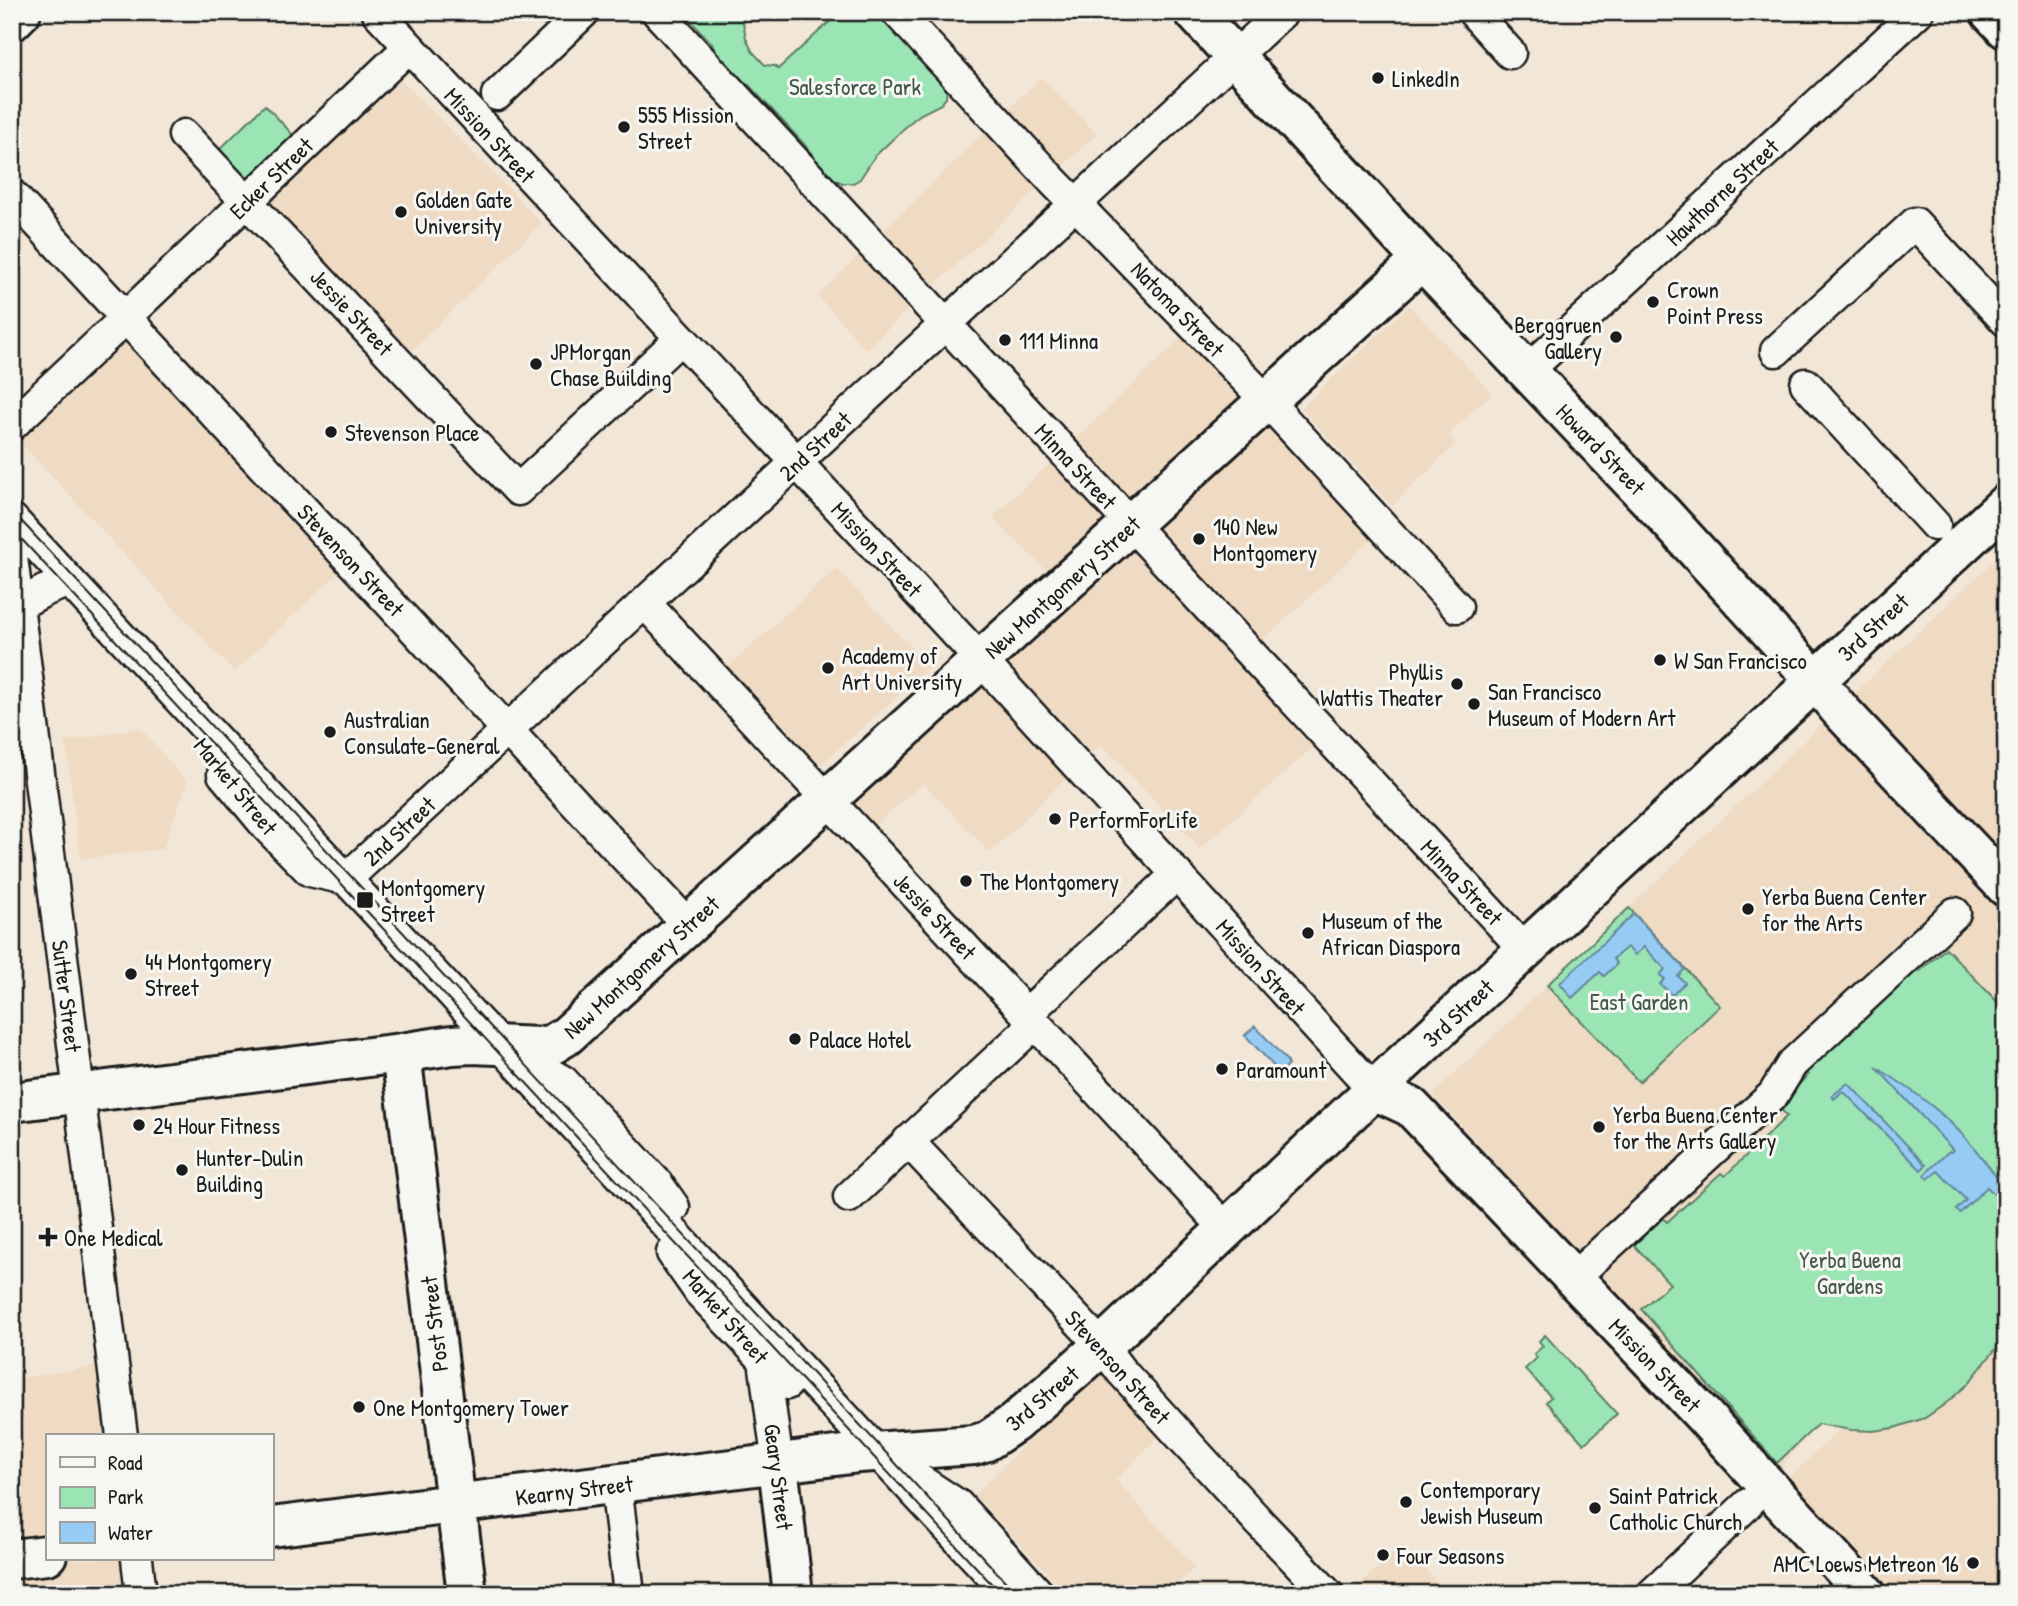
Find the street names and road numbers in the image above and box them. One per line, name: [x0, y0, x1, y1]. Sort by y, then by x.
street label: Mission Street: [438, 80, 543, 190]
street label: Ecker Street: [222, 129, 320, 226]
street label: Hawthorne Street: [1659, 131, 1786, 253]
street label: Natoma Street: [1124, 254, 1232, 364]
street label: Jessie Street: [304, 262, 401, 363]
street label: Howard Street: [1549, 396, 1653, 502]
street label: 2nd Street: [772, 404, 859, 488]
street label: Minna Street: [1028, 416, 1125, 517]
street label: Mission Street: [825, 494, 930, 604]
street label: Stevenson Street: [291, 497, 412, 624]
street label: New Montgomery Street: [977, 508, 1148, 666]
street label: 3rd Street: [1831, 585, 1916, 668]
street label: Market Street: [187, 731, 286, 842]
street label: 2nd Street: [356, 789, 443, 873]
street label: Minna Street: [1414, 832, 1511, 933]
street label: Jessie Street: [887, 866, 984, 967]
street label: New Montgomery Street: [556, 888, 727, 1046]
street label: Mission Street: [1209, 912, 1313, 1023]
street label: Sutter Street: [45, 938, 89, 1055]
street label: 3rd Street: [1416, 971, 1501, 1054]
street label: Market Street: [676, 1262, 777, 1371]
street label: Post Street: [413, 1273, 455, 1374]
street label: Stevenson Street: [1058, 1303, 1178, 1432]
street label: Mission Street: [1602, 1311, 1709, 1420]
street label: 3rd Street: [999, 1357, 1086, 1438]
street label: Geary Street: [757, 1422, 801, 1533]
street label: Kearny Street: [514, 1467, 636, 1513]

